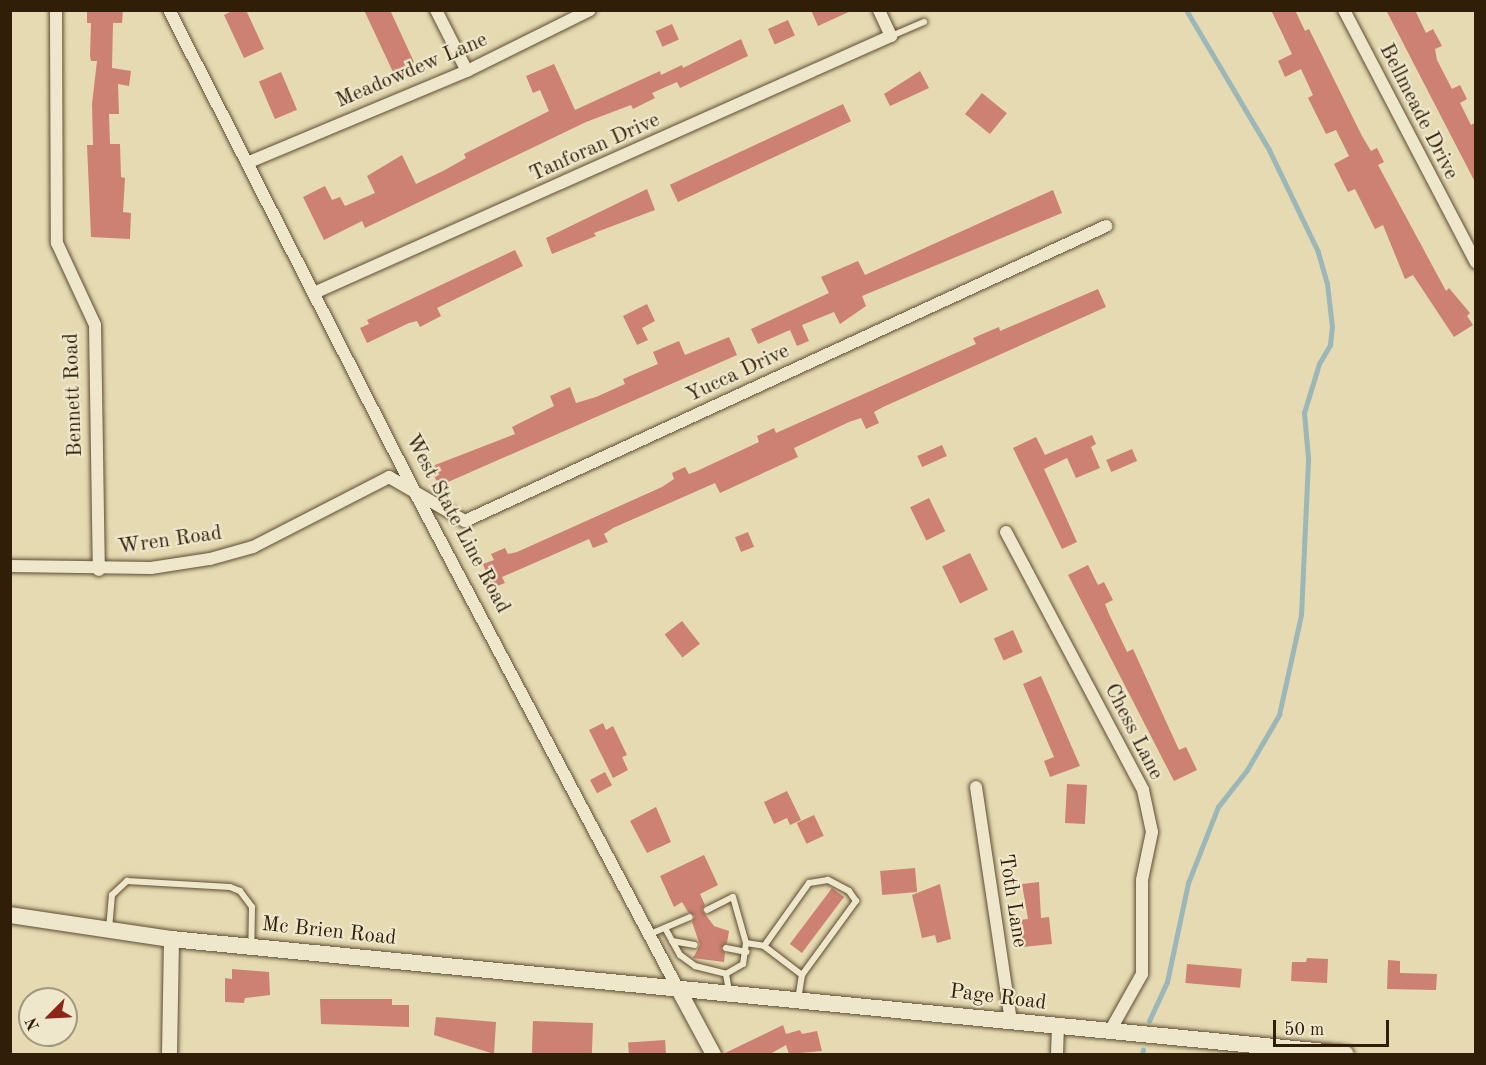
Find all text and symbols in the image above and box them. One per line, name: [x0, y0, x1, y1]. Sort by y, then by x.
street label: Meadowdew Lane: [332, 28, 492, 114]
street label: Bellmeade Drive: [1373, 40, 1463, 184]
street label: Tanforan Drive: [526, 108, 664, 188]
street label: Bennett Road: [59, 333, 89, 457]
street label: Yucca Drive: [682, 339, 794, 409]
street label: West State Line Road: [399, 430, 515, 618]
street label: Wren Road: [116, 521, 224, 561]
street label: Chess Lane: [1098, 680, 1168, 784]
street label: Toth Lane: [992, 853, 1032, 949]
street label: Mc Brien Road: [261, 912, 397, 952]
street label: Page Road: [948, 980, 1048, 1016]
north arrow: [18, 987, 78, 1047]
scale bar: [1276, 1008, 1392, 1046]
text: N: [24, 1015, 43, 1032]
text: 50 m: [1284, 1021, 1324, 1039]

